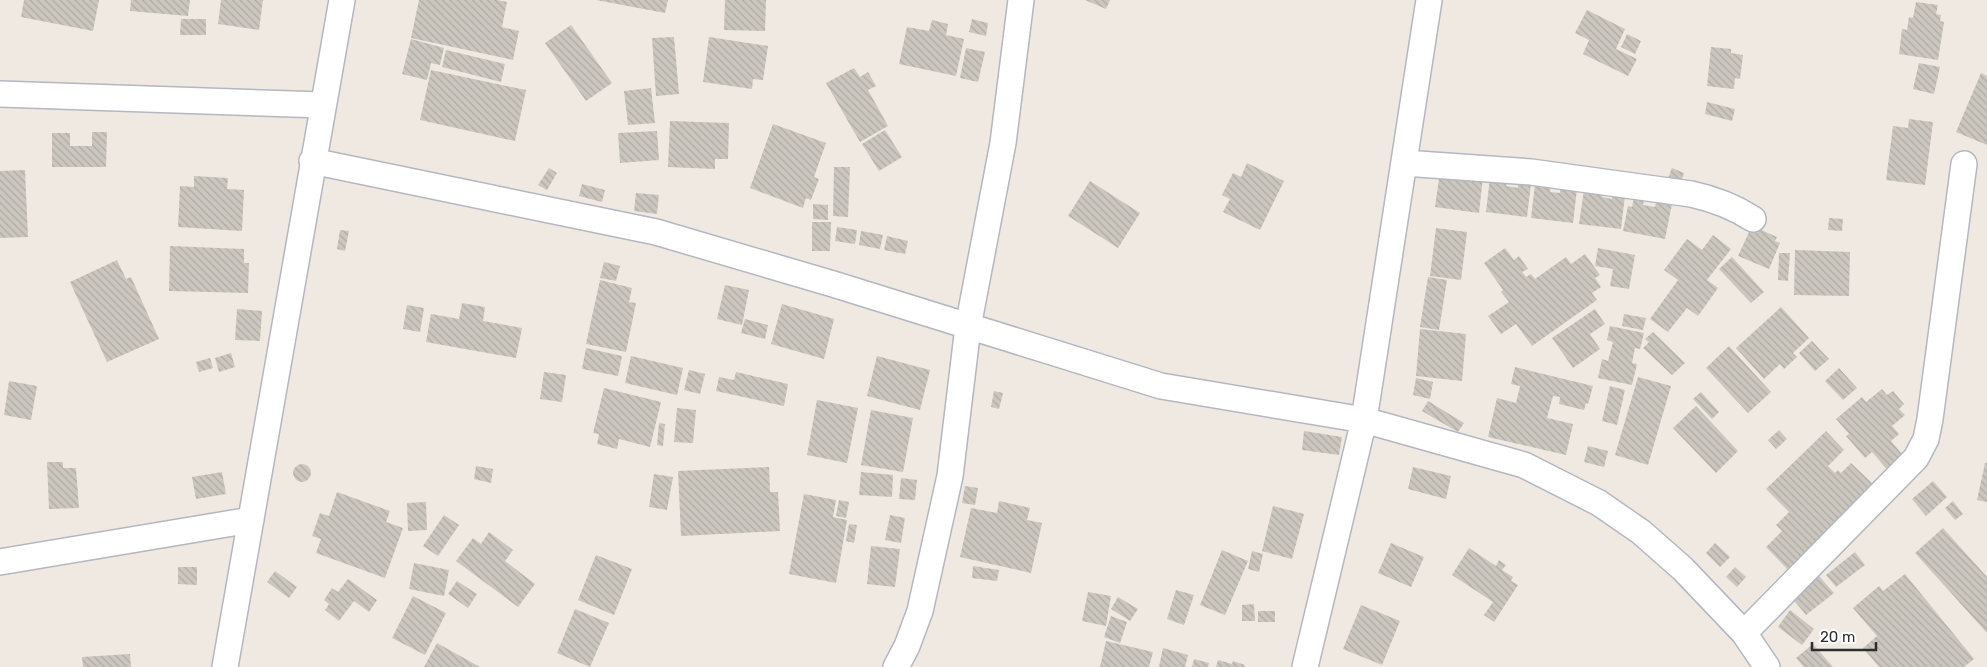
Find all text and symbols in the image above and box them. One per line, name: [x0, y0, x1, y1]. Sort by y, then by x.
scale bar: [1812, 620, 1876, 652]
text: 20 m: [1820, 628, 1855, 646]

